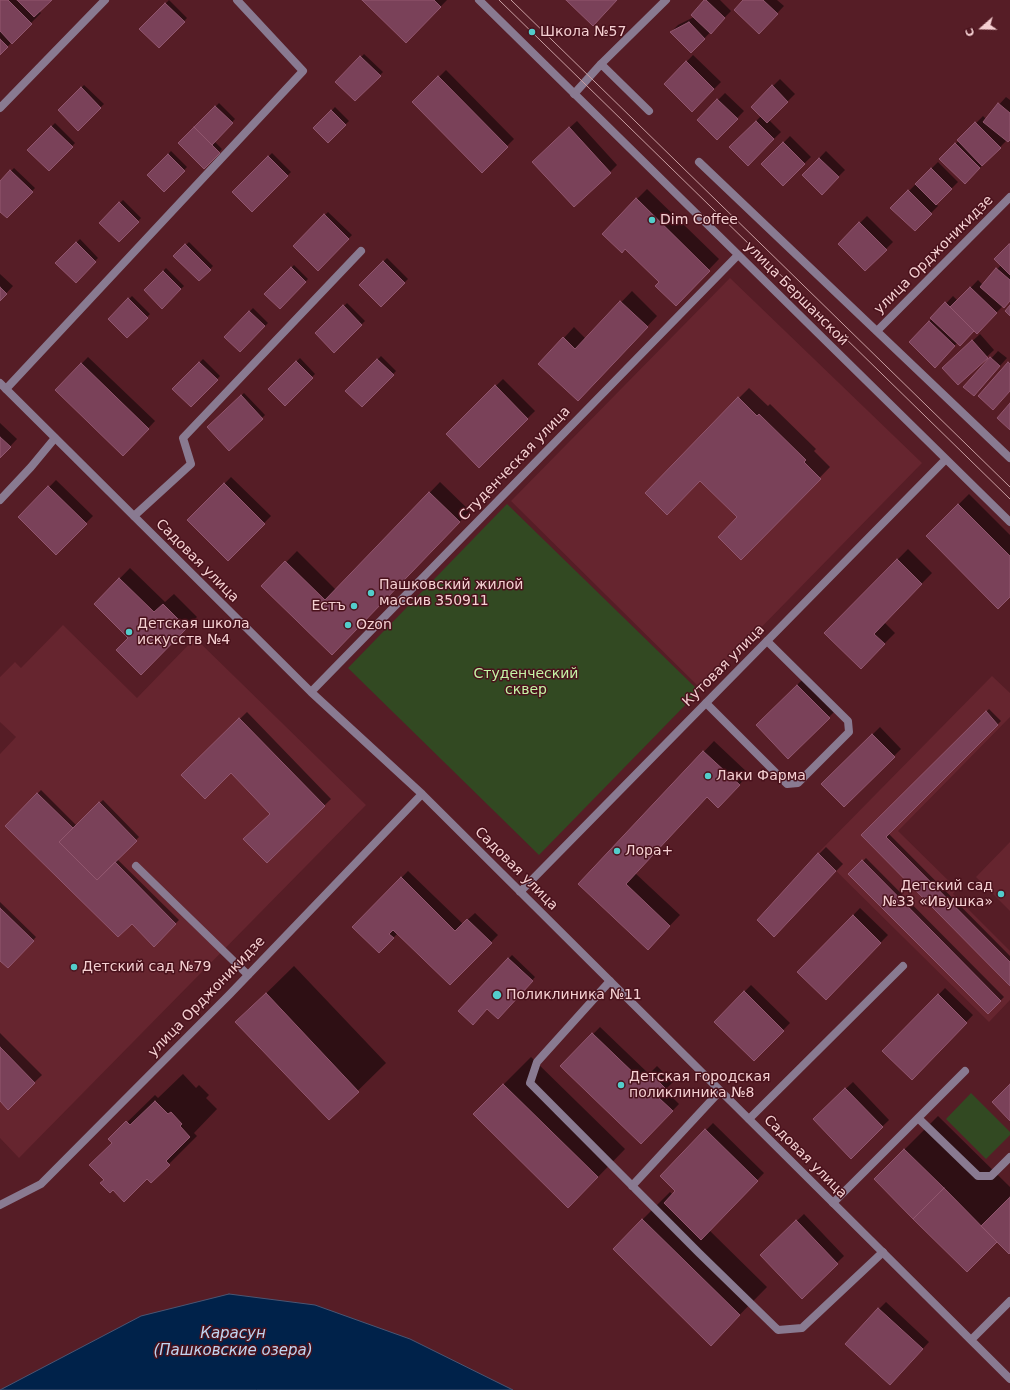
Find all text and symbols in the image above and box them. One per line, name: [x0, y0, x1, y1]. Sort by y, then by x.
north arrow: [962, 8, 1002, 48]
place label: Школа №57: [540, 24, 626, 40]
text: С: [963, 26, 978, 38]
marker: Школа №57: [527, 27, 537, 37]
street label: улица Орджоникидзе: [871, 192, 997, 318]
place label: Dim Coffee: [660, 212, 738, 228]
marker: Dim Coffee: [647, 215, 657, 225]
street label: улица Бершанской: [740, 238, 852, 350]
street label: Студенческая улица: [456, 403, 574, 525]
street label: Садовая улица: [152, 516, 242, 606]
place label: Пашковский жилой массив 350911: [379, 577, 523, 610]
marker: Пашковский жилой массив 350911: [366, 588, 376, 598]
place label: Естъ: [311, 598, 346, 614]
marker: Естъ: [349, 601, 359, 611]
place label: Детская школа искусств №4: [137, 616, 250, 648]
place label: Ozon: [356, 617, 392, 633]
marker: Ozon: [343, 620, 353, 630]
street label: Кутовая улица: [679, 621, 769, 711]
marker: Детская школа искусств №4: [124, 627, 134, 637]
park label: Студенческий сквер: [474, 666, 578, 698]
place label: Лаки Фарма: [716, 768, 806, 784]
marker: Лаки Фарма: [703, 771, 713, 781]
street label: Садовая улица: [471, 824, 561, 914]
place label: Лора+: [625, 843, 673, 859]
marker: Лора+: [612, 846, 622, 856]
place label: Детский сад №33 «Ивушка»: [882, 878, 993, 910]
marker: Детский сад №33 «Ивушка»: [996, 889, 1006, 899]
street label: улица Орджоникидзе: [145, 933, 269, 1061]
place label: Детский сад №79: [82, 959, 211, 975]
marker: Детский сад №79: [69, 962, 79, 972]
place label: Поликлиника №11: [506, 987, 642, 1003]
marker: Поликлиника №11: [491, 989, 503, 1001]
place label: Детская городская поликлиника №8: [629, 1069, 771, 1102]
marker: Детская городская поликлиника №8: [616, 1080, 626, 1090]
street label: Садовая улица: [760, 1112, 850, 1202]
water label: Карасун (Пашковские озера): [153, 1325, 313, 1360]

